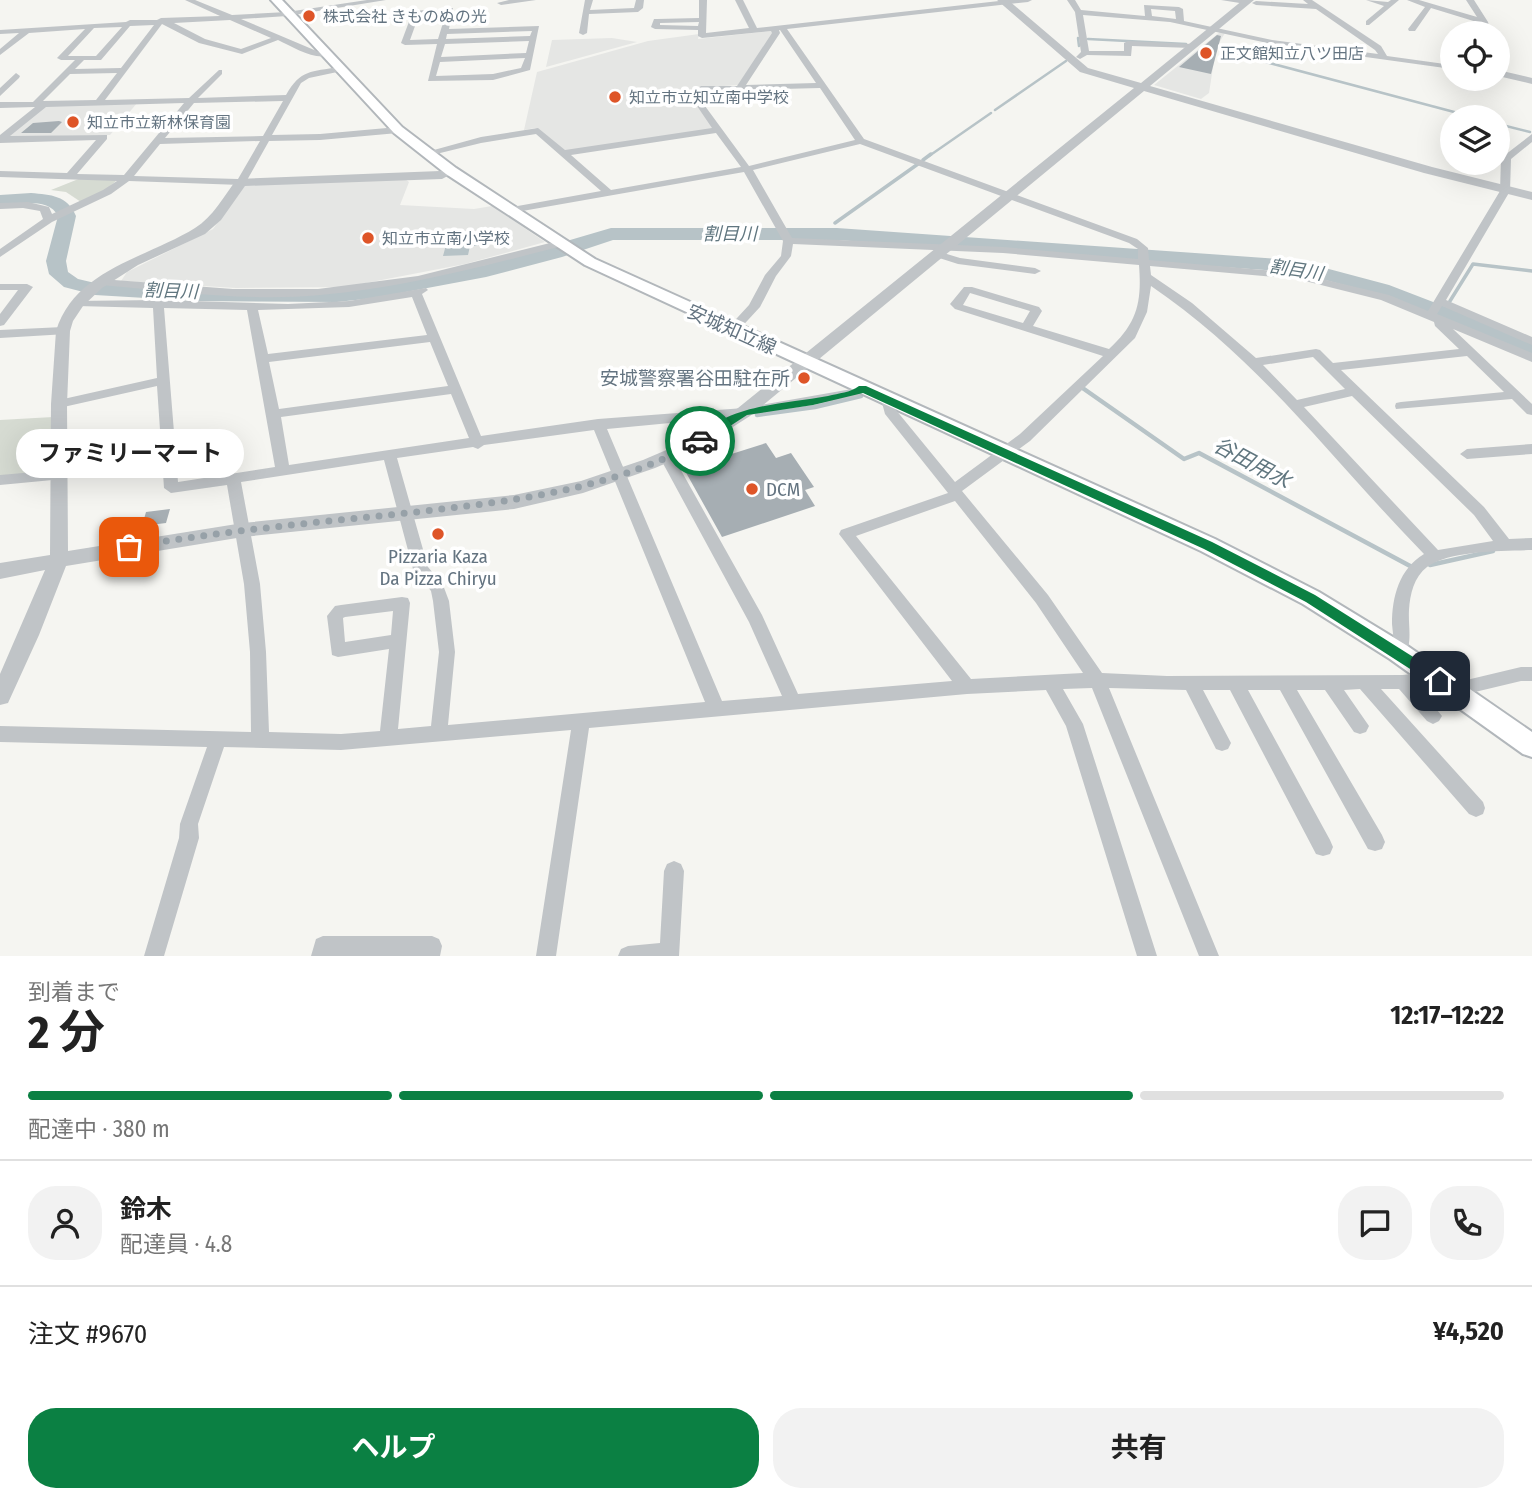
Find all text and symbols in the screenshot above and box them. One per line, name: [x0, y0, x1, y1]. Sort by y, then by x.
place label: 株式会社 きものぬの光: [323, 7, 487, 26]
marker: 株式会社 きものぬの光: [301, 8, 317, 24]
map controls: [1440, 21, 1510, 175]
button: locate: [1440, 21, 1510, 91]
place label: 正文館知立八ツ田店: [1220, 44, 1364, 63]
marker: 正文館知立八ツ田店: [1198, 45, 1214, 61]
place label: 知立市立知立南中学校: [629, 88, 789, 107]
marker: 知立市立知立南中学校: [607, 89, 623, 105]
button: layers: [1440, 105, 1510, 175]
place label: 知立市立新林保育園: [87, 113, 231, 132]
marker: 知立市立新林保育園: [65, 114, 81, 130]
water label: 割目川: [703, 223, 759, 245]
place label: 知立市立南小学校: [382, 229, 510, 248]
marker: 知立市立南小学校: [360, 230, 376, 246]
water label: 割目川: [1268, 255, 1326, 285]
water label: 割目川: [144, 279, 200, 303]
street label: 安城知立線: [684, 300, 780, 359]
place label: 安城警察署谷田駐在所: [600, 367, 790, 390]
marker: 安城警察署谷田駐在所: [796, 370, 812, 386]
courier: [665, 406, 735, 476]
icon: car: [681, 422, 719, 460]
callout: ファミリーマート: [15, 428, 243, 477]
water label: 谷田用水: [1209, 432, 1297, 495]
text: ファミリーマート: [38, 439, 222, 467]
place label: DCM: [766, 478, 800, 501]
marker: DCM: [744, 481, 760, 497]
pin: [99, 517, 159, 577]
marker: Pizzaria Kaza Da Pizza Chiryu: [430, 526, 446, 542]
icon: bag: [110, 528, 148, 566]
place label: Pizzaria Kaza Da Pizza Chiryu: [379, 545, 497, 590]
pin: [1410, 651, 1470, 711]
icon: home: [1421, 662, 1459, 700]
text: 到着まで: [28, 978, 120, 1006]
text: 12:17–12:22: [1390, 1000, 1504, 1031]
text: 2 分: [28, 1005, 105, 1060]
text: 配達中 · 380 m: [28, 1115, 170, 1143]
button: person: [28, 1186, 102, 1260]
button: chat: [1338, 1186, 1412, 1260]
button: phone: [1430, 1186, 1504, 1260]
text: 鈴木: [120, 1194, 172, 1225]
text: 配達員 · 4.8: [120, 1230, 232, 1258]
text: ¥4,520: [1433, 1316, 1504, 1347]
text: 注文 #9670: [28, 1319, 147, 1350]
button: ヘルプ: [28, 1408, 759, 1488]
button: 共有: [773, 1408, 1504, 1488]

